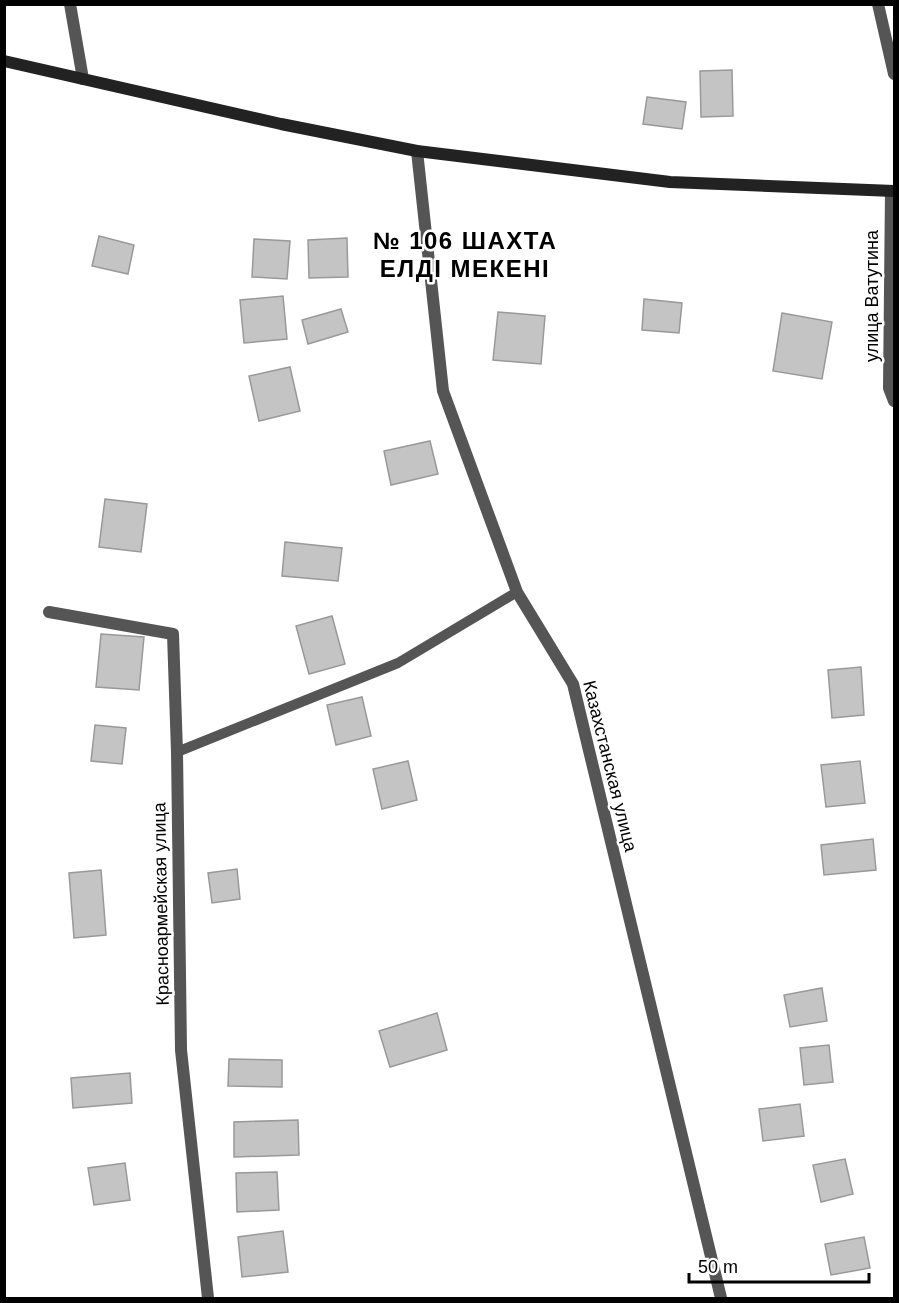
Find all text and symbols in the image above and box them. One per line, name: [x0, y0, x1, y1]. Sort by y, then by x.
district label: № 106 ШАХТА ЕЛДІ МЕКЕНІ: [373, 227, 557, 282]
street label: улица Ватутина: [862, 229, 882, 362]
street label: Казахстанская улица: [579, 678, 641, 855]
street label: Красноармейская улица: [149, 801, 173, 1006]
scale bar: [689, 1246, 869, 1284]
text: 50 m: [698, 1257, 738, 1277]

